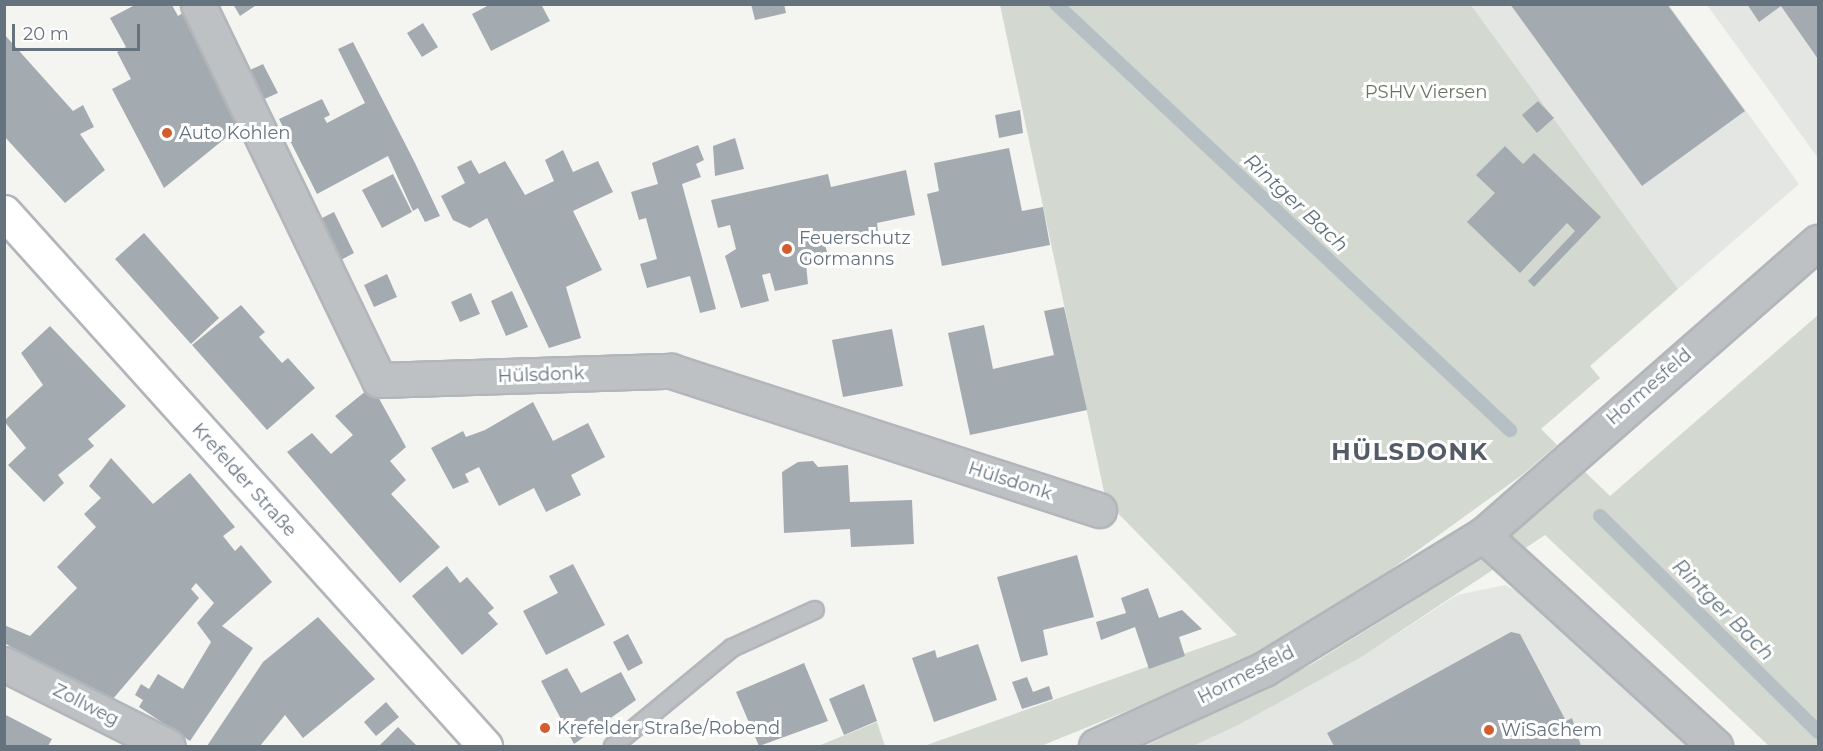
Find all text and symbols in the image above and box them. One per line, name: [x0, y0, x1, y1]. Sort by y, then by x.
scale bar: [15, 12, 142, 50]
text: 20 m: [23, 23, 69, 45]
park label: PSHV Viersen: [1365, 81, 1487, 103]
place label: Auto Kohlen: [179, 122, 290, 144]
marker: Auto Kohlen: [160, 126, 174, 140]
water label: Rintger Bach: [1239, 149, 1353, 257]
place label: Feuerschutz Gormanns: [799, 228, 911, 270]
marker: Feuerschutz Gormanns: [780, 242, 794, 256]
street label: Hormesfeld: [1602, 344, 1696, 430]
street label: Hülsdonk: [497, 363, 585, 387]
street label: Krefelder Straße: [187, 419, 301, 541]
district label: HÜLSDONK: [1331, 438, 1489, 466]
street label: Hülsdonk: [965, 457, 1055, 505]
water label: Rintger Bach: [1667, 554, 1779, 666]
street label: Hormesfeld: [1194, 641, 1298, 709]
street label: Zollweg: [49, 679, 123, 731]
place label: Krefelder Straße/Robend: [557, 717, 780, 739]
place label: WiSaChem: [1501, 719, 1602, 741]
marker: Krefelder Straße/Robend: [538, 721, 552, 735]
marker: WiSaChem: [1482, 723, 1496, 737]

